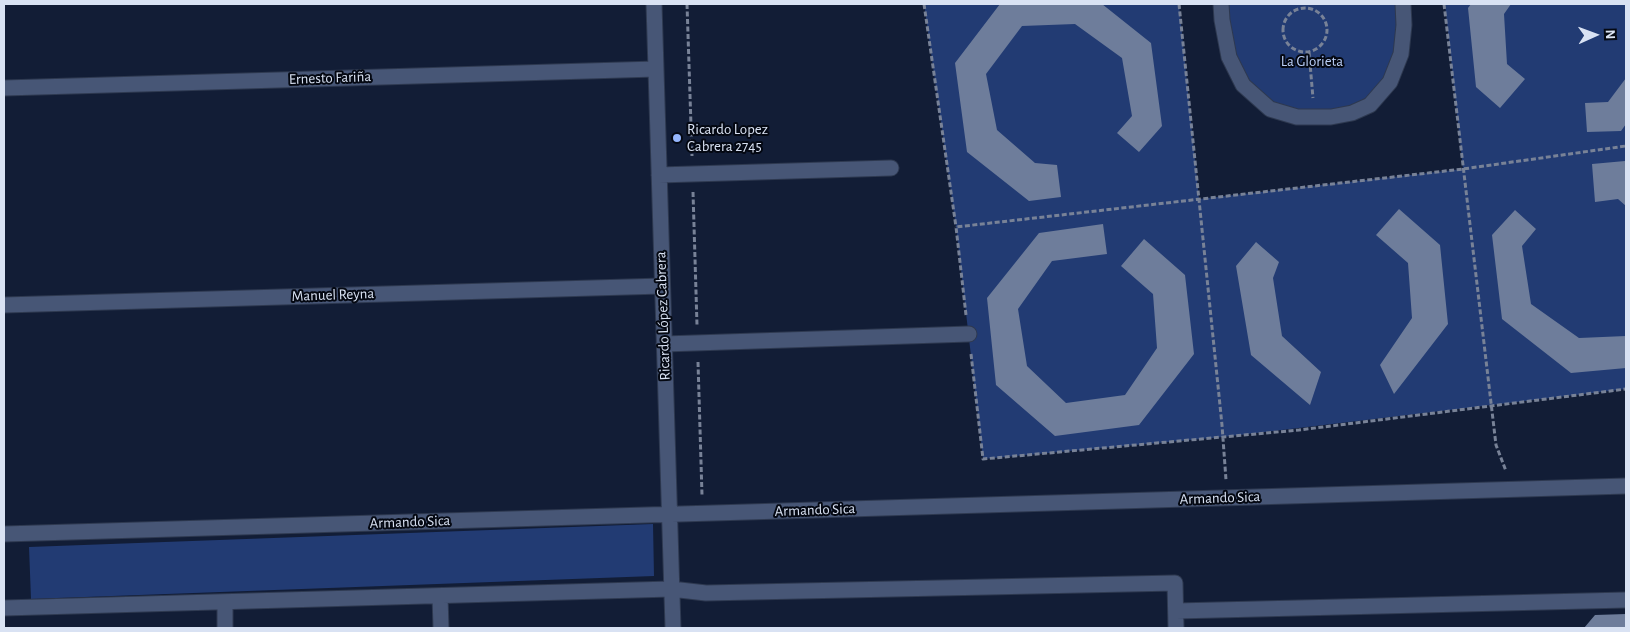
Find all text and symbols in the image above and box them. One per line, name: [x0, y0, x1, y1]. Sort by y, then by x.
north arrow: [1570, 10, 1620, 60]
text: N: [1603, 29, 1617, 40]
park label: La Glorieta: [1281, 52, 1343, 70]
street label: Ernesto Fariña: [288, 68, 372, 88]
place label: Ricardo Lopez Cabrera 2745: [687, 120, 768, 155]
marker: Ricardo Lopez Cabrera 2745: [671, 132, 683, 144]
street label: Ricardo López Cabrera: [652, 251, 674, 381]
street label: Manuel Reyna: [291, 285, 375, 305]
street label: Armando Sica: [1179, 488, 1261, 508]
street label: Armando Sica: [774, 500, 856, 520]
street label: Armando Sica: [369, 512, 451, 532]

